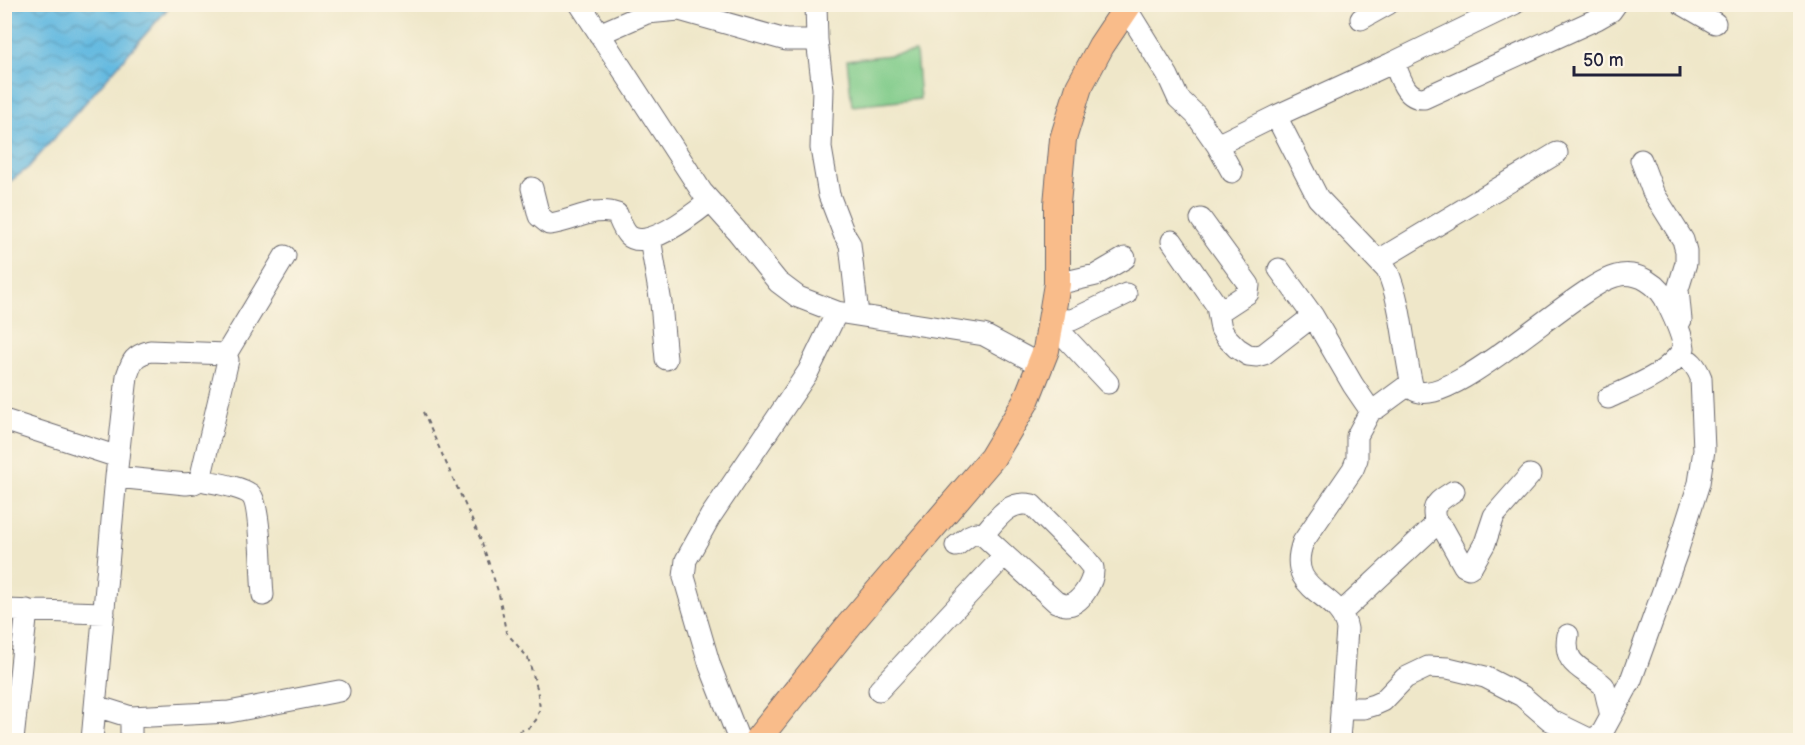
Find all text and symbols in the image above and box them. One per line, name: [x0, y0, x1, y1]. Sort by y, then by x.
scale bar: [1574, 39, 1680, 77]
text: 50 m: [1583, 50, 1624, 71]

